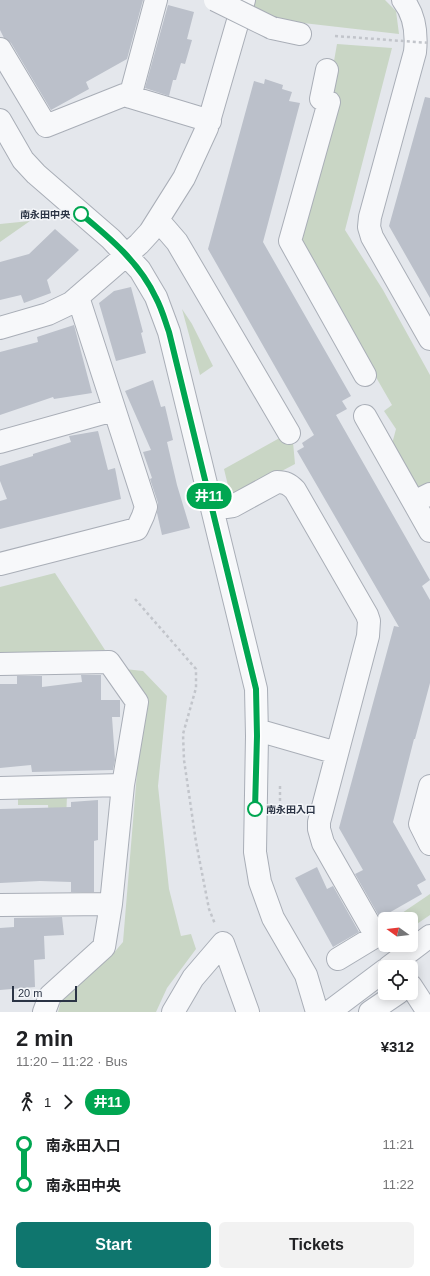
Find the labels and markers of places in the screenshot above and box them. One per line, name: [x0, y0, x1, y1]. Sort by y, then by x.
marker: 南永田中央: [73, 206, 89, 222]
place label: 南永田中央: [20, 209, 71, 220]
marker: 南永田入口: [247, 801, 263, 817]
place label: 南永田入口: [266, 804, 316, 815]

